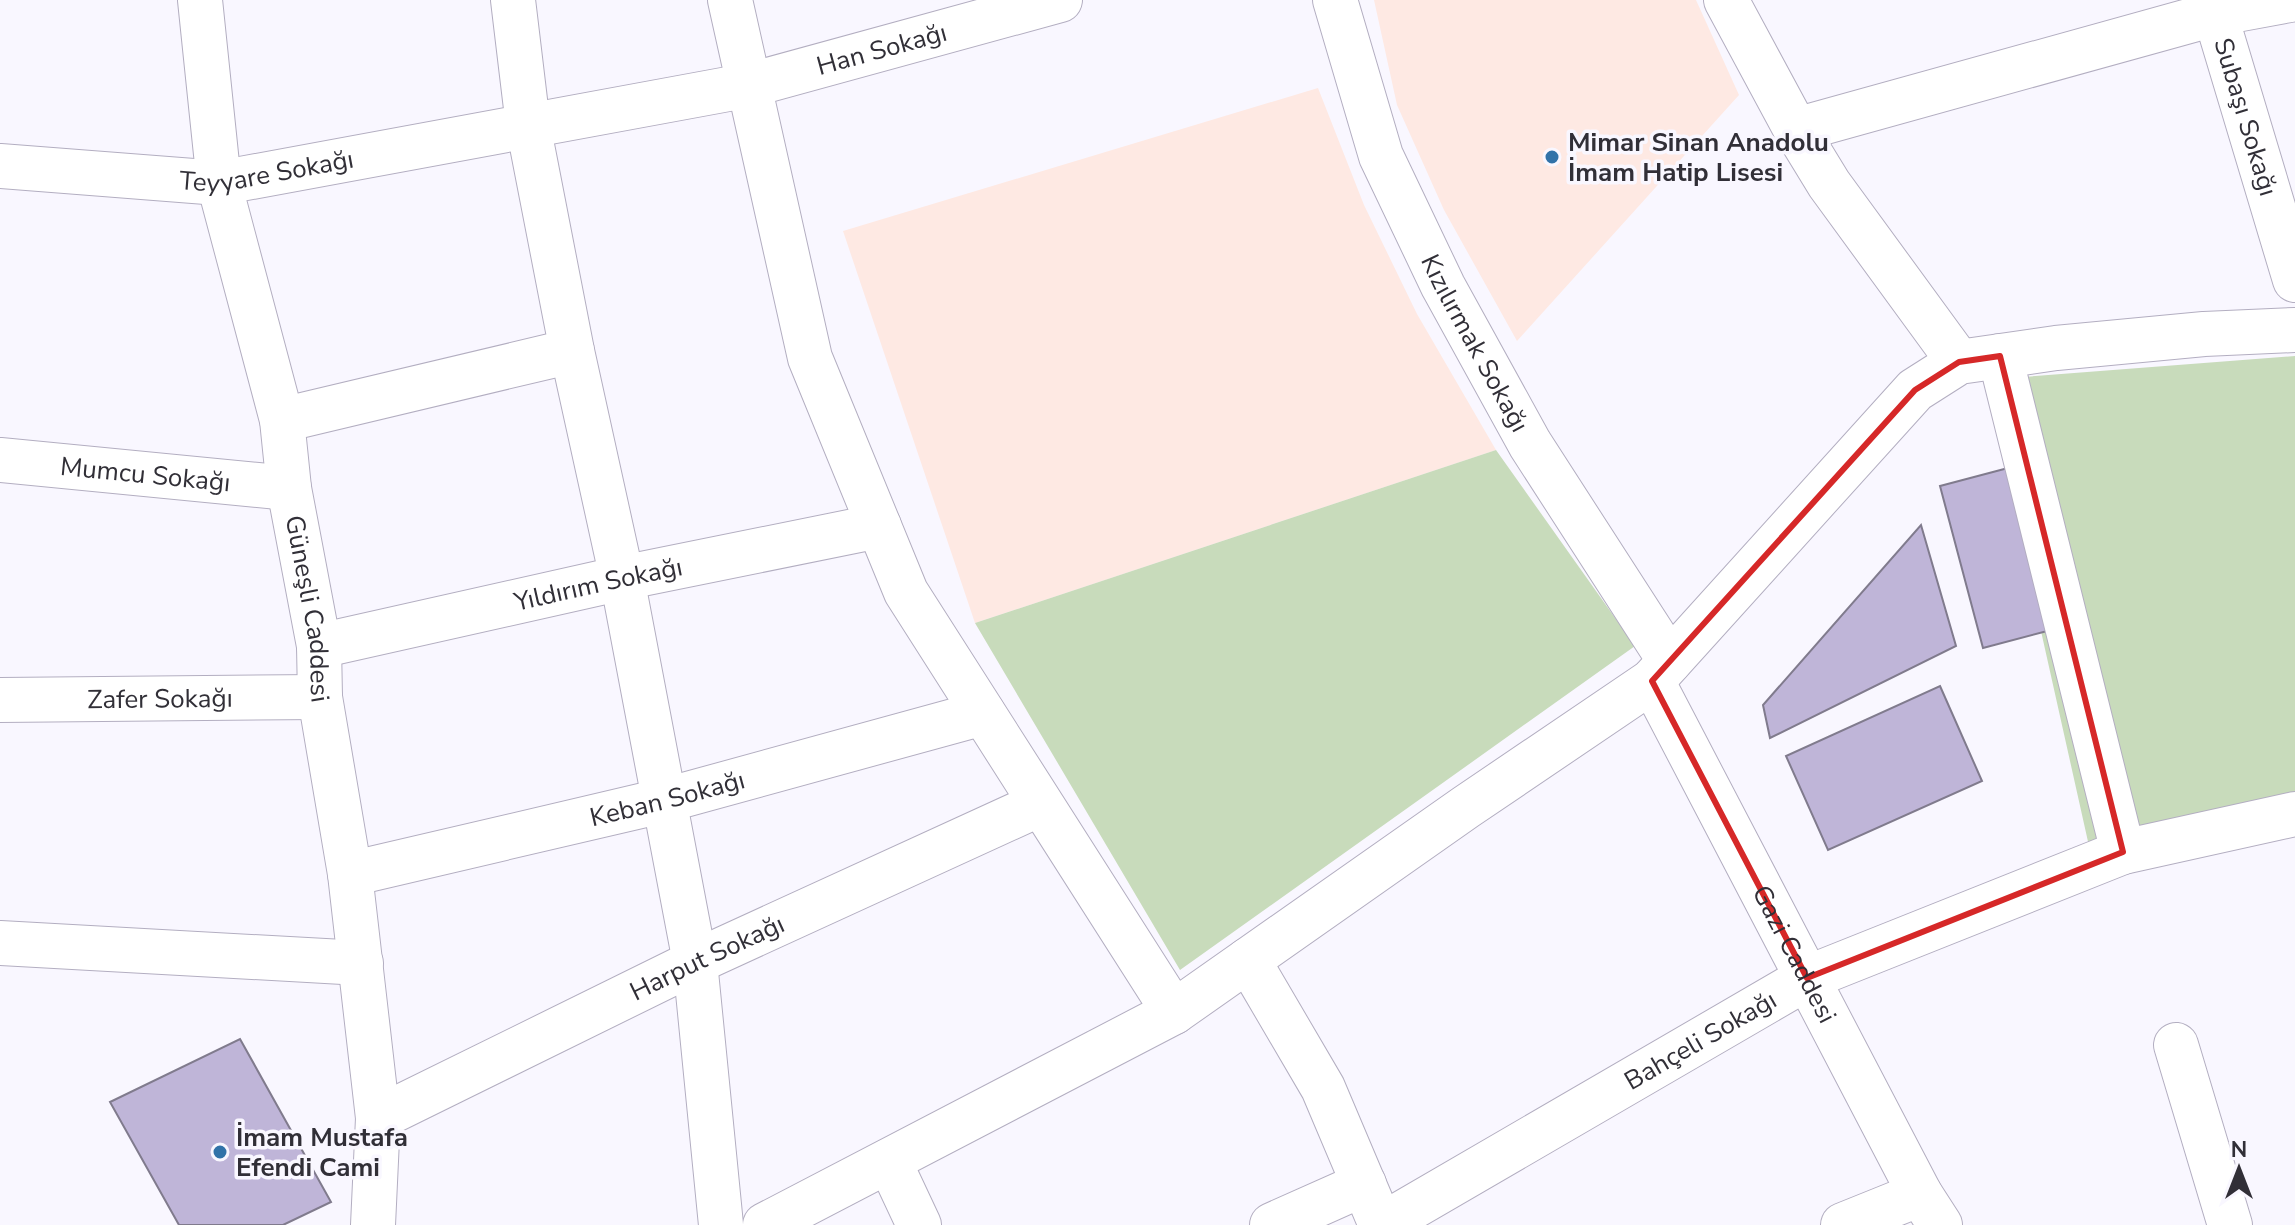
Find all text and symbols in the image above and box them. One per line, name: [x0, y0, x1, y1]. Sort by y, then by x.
street label: Han Sokağı: [813, 14, 951, 83]
street label: Subaşı Sokağı: [2206, 34, 2286, 200]
place label: Mimar Sinan Anadolu İmam Hatip Lisesi: [1568, 125, 1829, 190]
street label: Teyyare Sokağı: [178, 141, 356, 201]
marker: Mimar Sinan Anadolu İmam Hatip Lisesi: [1543, 148, 1561, 166]
street label: Kızılırmak Sokağı: [1413, 248, 1538, 438]
street label: Mumcu Sokağı: [59, 448, 232, 500]
street label: Güneşli Caddesi: [277, 512, 338, 705]
street label: Yıldırım Sokağı: [510, 549, 685, 619]
street label: Zafer Sokağı: [87, 680, 233, 717]
street label: Keban Sokağı: [586, 762, 749, 835]
street label: Gazi Caddesi: [1744, 879, 1845, 1029]
street label: Harput Sokağı: [624, 906, 790, 1009]
street label: Bahçeli Sokağı: [1618, 982, 1783, 1098]
place label: İmam Mustafa Efendi Cami: [236, 1120, 408, 1185]
north arrow: [2199, 1129, 2279, 1209]
text: N: [2231, 1135, 2247, 1165]
marker: İmam Mustafa Efendi Cami: [211, 1143, 229, 1161]

